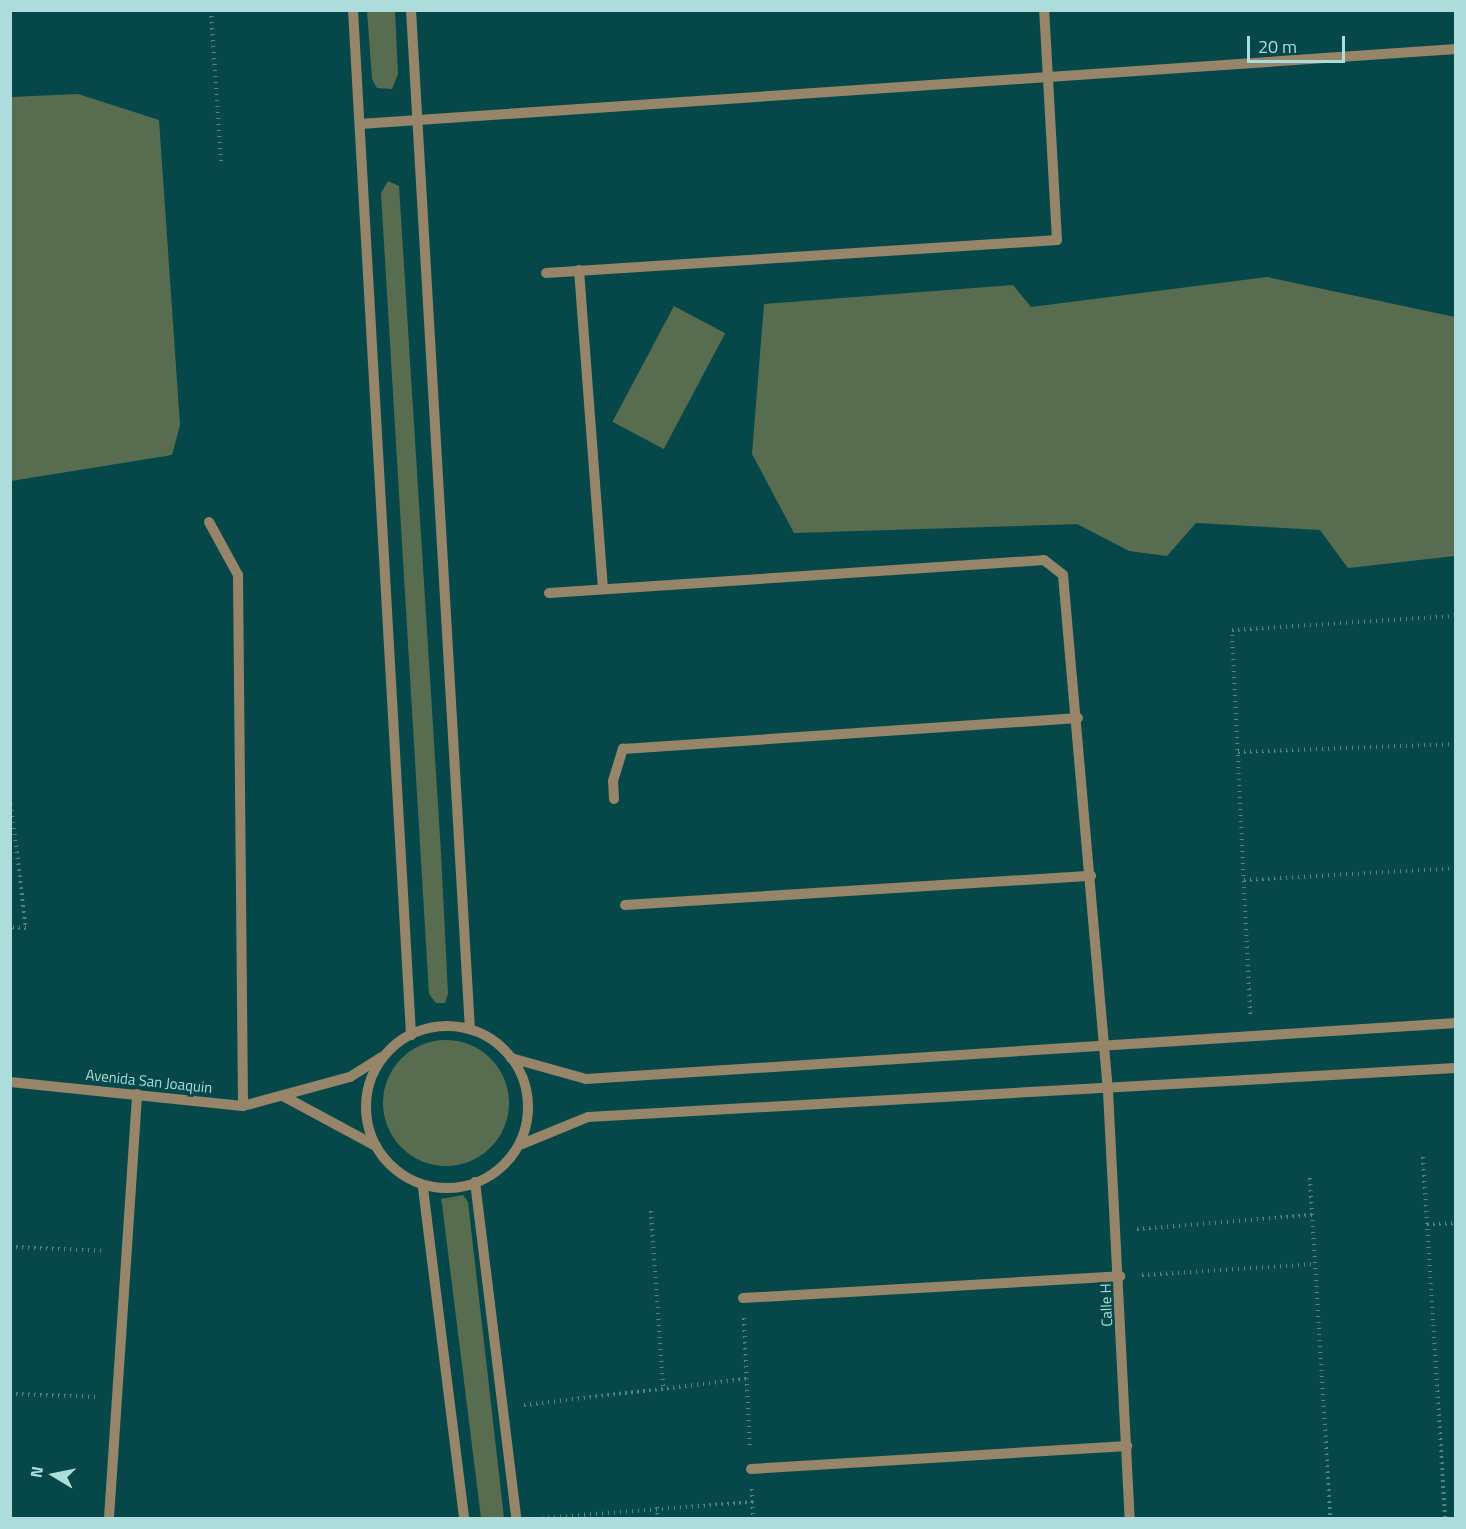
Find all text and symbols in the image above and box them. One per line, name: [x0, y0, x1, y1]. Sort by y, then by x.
scale bar: [1250, 24, 1348, 62]
text: 20 m: [1258, 33, 1297, 60]
street label: Avenida San Joaquin: [85, 1065, 213, 1097]
street label: Calle H: [1096, 1283, 1116, 1327]
north arrow: [24, 1445, 84, 1505]
text: N: [23, 1464, 49, 1479]

